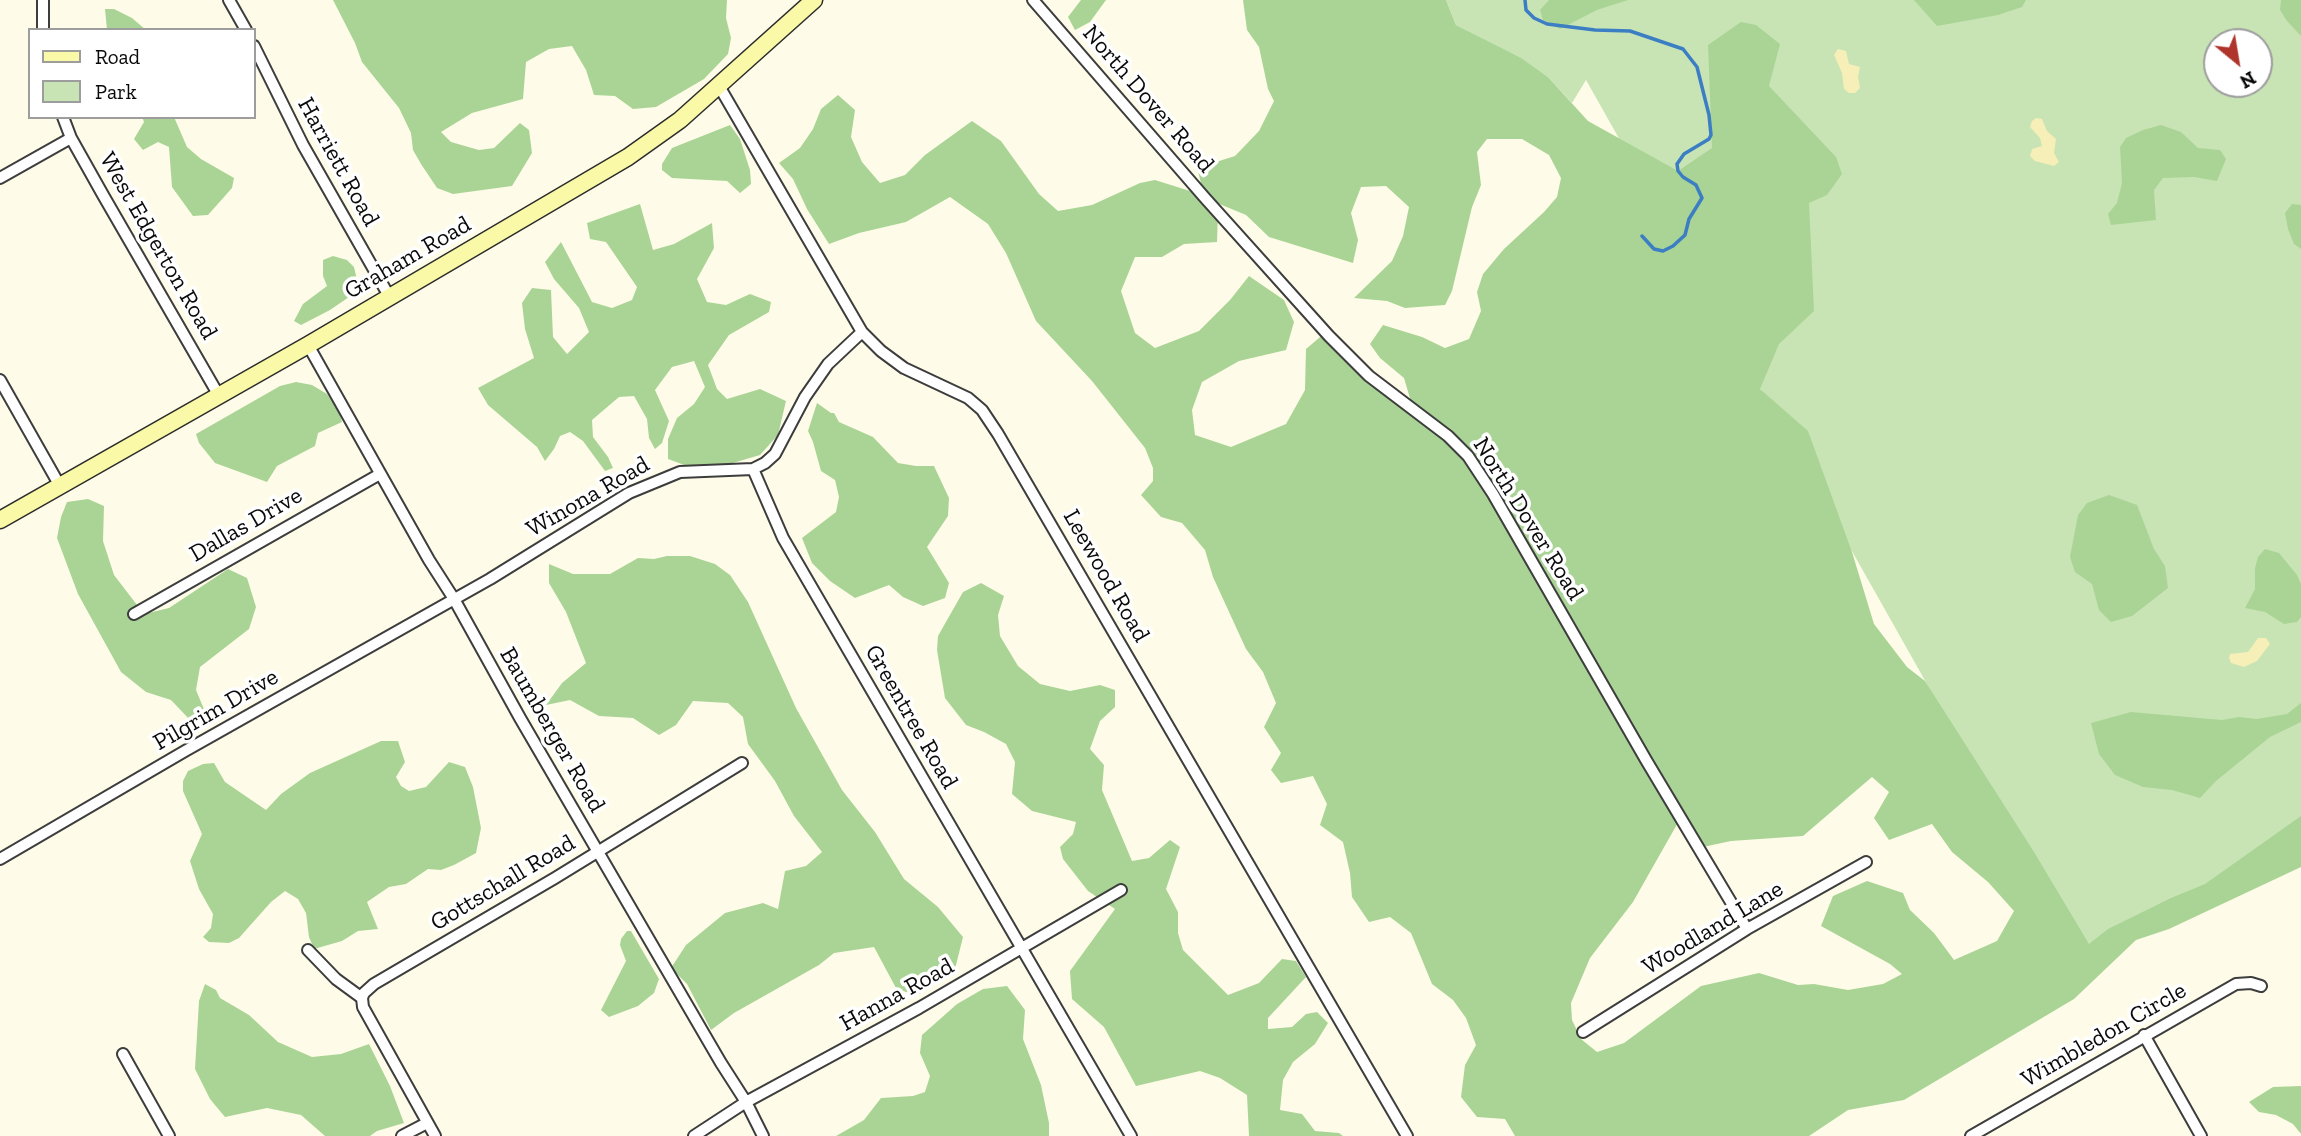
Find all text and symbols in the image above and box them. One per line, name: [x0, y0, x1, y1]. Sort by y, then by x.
street label: North Dover Road: [1076, 19, 1220, 179]
legend: [28, 28, 256, 119]
north arrow: [2203, 28, 2273, 98]
text: Road: [95, 44, 140, 69]
text: N: [2236, 66, 2260, 93]
text: Park: [95, 79, 137, 104]
street label: Harriett Road: [291, 93, 385, 231]
street label: West Edgerton Road: [93, 147, 223, 345]
street label: Graham Road: [340, 210, 476, 306]
street label: North Dover Road: [1466, 432, 1590, 606]
street label: Winona Road: [521, 450, 655, 544]
street label: Dallas Drive: [185, 481, 307, 569]
street label: Leewood Road: [1056, 505, 1156, 647]
street label: Greentree Road: [858, 640, 964, 794]
street label: Baumberger Road: [493, 642, 611, 818]
street label: Pilgrim Drive: [148, 663, 284, 757]
street label: Gottschall Road: [426, 829, 580, 937]
street label: Woodland Lane: [1637, 875, 1789, 981]
street label: Hanna Road: [835, 952, 959, 1038]
street label: Wimbledon Circle: [2016, 976, 2192, 1094]

